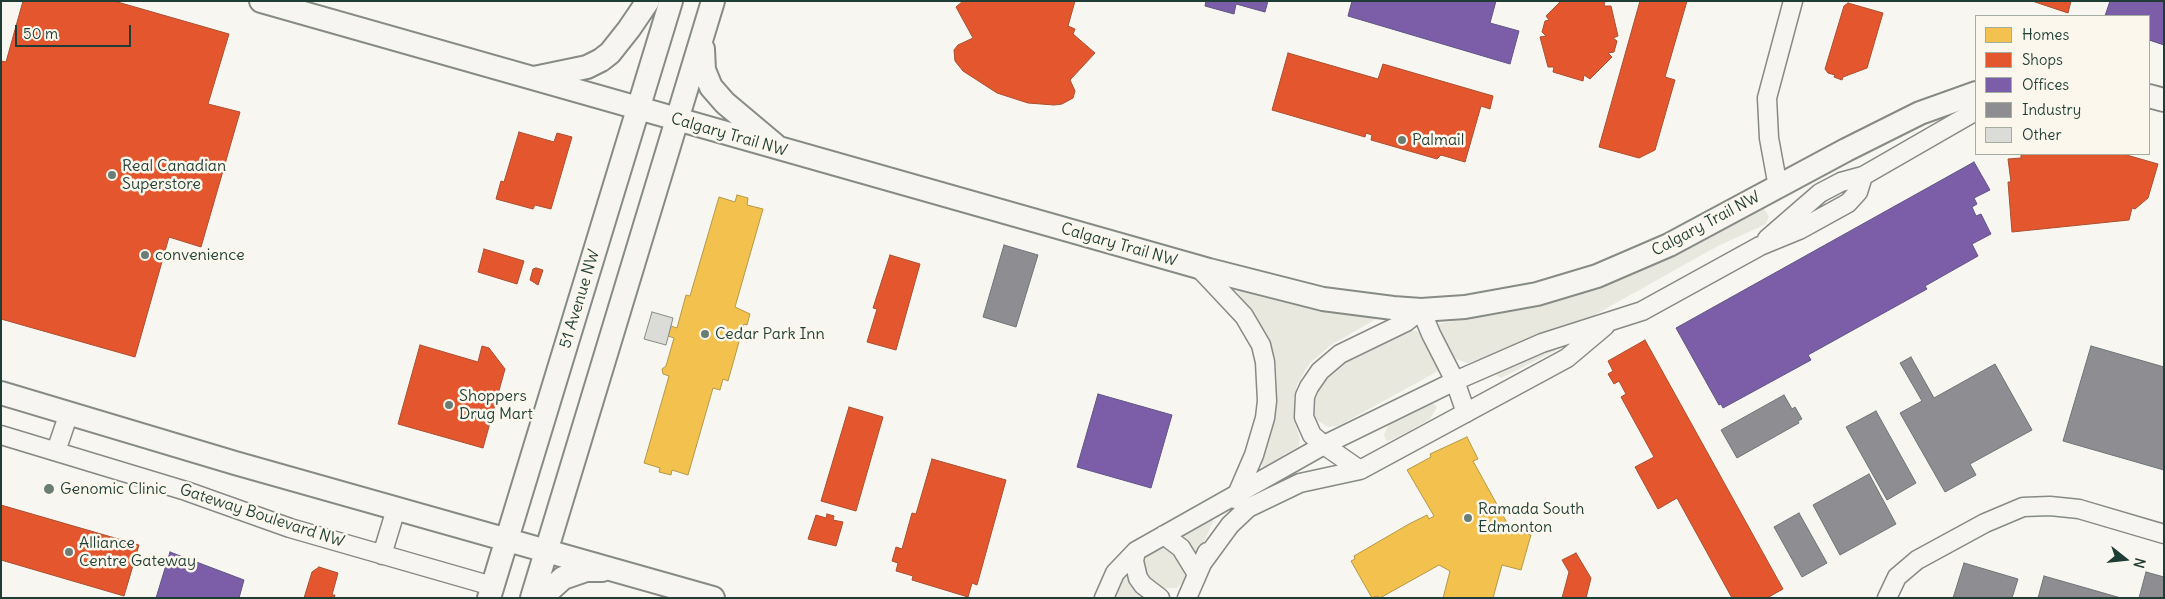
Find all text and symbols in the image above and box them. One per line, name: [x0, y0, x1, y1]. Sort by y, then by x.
scale bar: [18, 15, 134, 47]
legend: [1975, 15, 2150, 155]
text: 50 m: [23, 24, 58, 43]
text: Homes: [2022, 25, 2069, 44]
text: Shops: [2022, 50, 2063, 69]
text: Offices: [2022, 75, 2069, 94]
text: Industry: [2022, 100, 2081, 119]
street label: Calgary Trail NW: [669, 109, 789, 161]
text: Other: [2022, 125, 2062, 144]
place label: Palmail: [1412, 130, 1464, 150]
marker: Palmail: [1396, 134, 1408, 146]
place label: Real Canadian Superstore: [122, 156, 226, 194]
marker: Real Canadian Superstore: [106, 169, 118, 181]
street label: Calgary Trail NW: [1649, 187, 1763, 261]
street label: Calgary Trail NW: [1059, 219, 1179, 271]
place label: convenience: [155, 245, 245, 265]
street label: 51 Avenue NW: [556, 247, 604, 351]
marker: convenience: [139, 249, 151, 261]
place label: Cedar Park Inn: [715, 324, 825, 344]
marker: Cedar Park Inn: [699, 328, 711, 340]
place label: Shoppers Drug Mart: [459, 386, 533, 424]
marker: Shoppers Drug Mart: [443, 399, 455, 411]
place label: Genomic Clinic: [60, 479, 167, 499]
street label: Gateway Boulevard NW: [177, 480, 347, 552]
marker: Genomic Clinic: [42, 482, 56, 496]
place label: Ramada South Edmonton: [1478, 499, 1585, 537]
marker: Ramada South Edmonton: [1462, 512, 1474, 524]
place label: Alliance Centre Gateway: [79, 533, 196, 571]
north arrow: [2100, 534, 2150, 584]
marker: Alliance Centre Gateway: [63, 546, 75, 558]
text: N: [2129, 556, 2149, 570]

